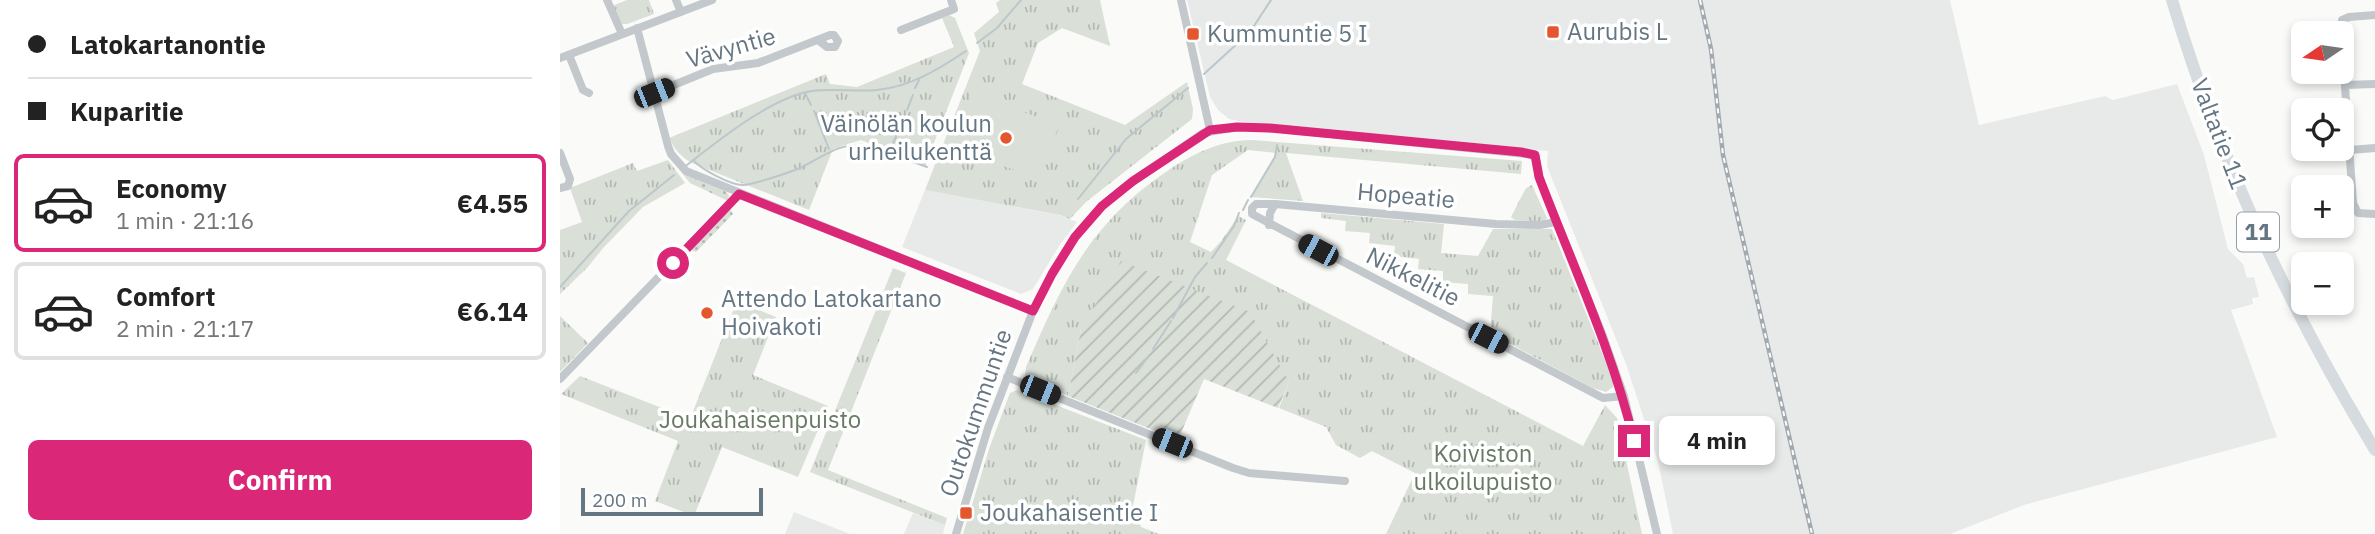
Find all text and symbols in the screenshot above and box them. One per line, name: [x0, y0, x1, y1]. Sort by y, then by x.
place label: Aurubis L: [1567, 15, 1668, 47]
place label: Kummuntie 5 I: [1207, 17, 1368, 49]
street label: Vävyntie: [682, 19, 779, 75]
north arrow: [2291, 21, 2354, 84]
map controls: [2291, 21, 2354, 315]
marker: Aurubis L: [1545, 24, 1561, 40]
marker: Kummuntie 5 I: [1185, 26, 1201, 42]
text: Latokartanontie: [70, 27, 266, 61]
street label: Valtatie 11: [2184, 74, 2256, 194]
car: [631, 75, 678, 111]
text: Kuparitie: [70, 94, 184, 128]
button: locate: [2291, 98, 2354, 161]
place label: Väinölän koulun urheilukenttä: [820, 107, 992, 167]
marker: Väinölän koulun urheilukenttä: [998, 130, 1014, 146]
text: Economy: [116, 171, 227, 205]
icon: car: [32, 172, 95, 235]
street label: Hopeatie: [1356, 175, 1456, 215]
button: +: [2291, 175, 2354, 238]
text: €4.55: [457, 186, 528, 220]
text: 1 min · 21:16: [116, 205, 254, 235]
road number: 11: [2237, 213, 2279, 252]
car: [1295, 231, 1342, 269]
street label: Nikkelitie: [1361, 239, 1466, 313]
route start: [657, 247, 689, 279]
button: −: [2291, 252, 2354, 315]
text: Comfort: [116, 279, 215, 313]
icon: car: [32, 280, 95, 343]
place label: Attendo Latokartano Hoivakoti: [721, 282, 942, 342]
text: €6.14: [457, 294, 528, 328]
marker: Attendo Latokartano Hoivakoti: [699, 305, 715, 321]
text: 2 min · 21:17: [116, 313, 254, 343]
car: [1465, 319, 1512, 357]
street label: Outokummuntie: [931, 325, 1019, 501]
car: [1017, 372, 1064, 408]
park label: Joukahaisenpuisto: [659, 403, 861, 435]
callout: 4 min: [1658, 416, 1774, 466]
car: [1149, 425, 1196, 461]
route end: [1618, 425, 1650, 457]
text: 4 min: [1687, 425, 1747, 455]
park label: Koiviston ulkoilupuisto: [1414, 437, 1552, 497]
button: Confirm: [28, 440, 532, 520]
scale bar: [581, 485, 763, 517]
text: 200 m: [592, 488, 647, 512]
place label: Joukahaisentie I: [980, 496, 1158, 528]
marker: Joukahaisentie I: [958, 505, 974, 521]

